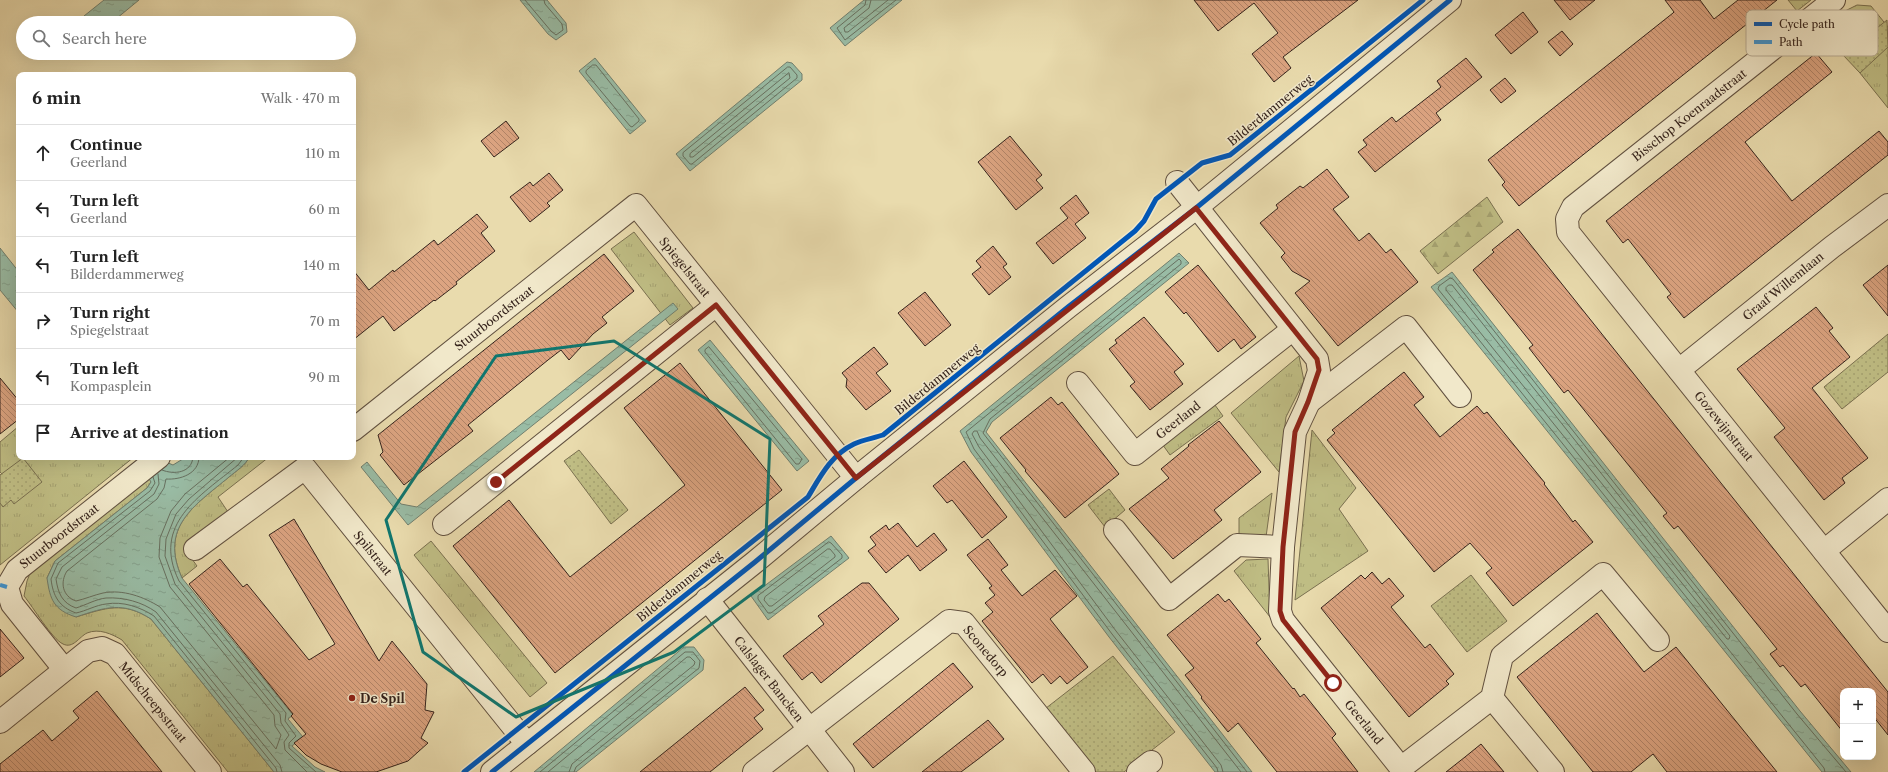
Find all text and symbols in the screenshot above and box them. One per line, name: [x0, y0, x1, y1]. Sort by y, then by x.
legend: [1746, 10, 1878, 56]
search box: [16, 16, 356, 60]
text: Cycle path: [1779, 17, 1835, 31]
icon: search: [30, 27, 52, 49]
text: Search here: [62, 29, 147, 48]
text: Path: [1779, 35, 1803, 49]
street label: Bisschop Koenraadstraat: [1629, 65, 1750, 164]
street label: Bilderdammerweg: [1225, 71, 1316, 149]
text: 6 min: [32, 88, 81, 108]
text: Walk · 470 m: [261, 90, 340, 106]
text: Continue: [70, 135, 142, 154]
icon: ahead: [32, 142, 54, 164]
text: 110 m: [305, 145, 340, 161]
text: Geerland: [70, 154, 127, 170]
text: Turn left: [70, 191, 139, 210]
icon: left: [32, 198, 54, 220]
text: 60 m: [309, 201, 340, 217]
text: Geerland: [70, 210, 127, 226]
street label: Spiegelstraat: [656, 234, 714, 301]
text: Turn left: [70, 247, 139, 266]
street label: Graaf Willemlaan: [1739, 248, 1827, 323]
icon: left: [32, 254, 54, 276]
text: 140 m: [303, 257, 340, 273]
text: Bilderdammerweg: [70, 266, 184, 282]
street label: Stuurboordstraat: [451, 282, 537, 354]
text: Turn right: [70, 303, 150, 322]
icon: right: [32, 310, 54, 332]
text: 70 m: [310, 313, 340, 329]
text: Spiegelstraat: [70, 322, 149, 338]
street label: Bilderdammerweg: [892, 340, 983, 418]
text: Turn left: [70, 359, 139, 378]
icon: left: [32, 366, 54, 388]
text: 90 m: [309, 369, 340, 385]
text: Kompasplein: [70, 378, 152, 394]
street label: Gozewijnstraat: [1691, 388, 1757, 465]
street label: Geerland: [1153, 397, 1204, 442]
icon: arrive: [32, 422, 54, 444]
text: Arrive at destination: [70, 423, 229, 442]
route end: [487, 473, 505, 491]
street label: Stuurboordstraat: [16, 500, 102, 572]
street label: Spilstraat: [350, 528, 396, 579]
street label: Bilderdammerweg: [634, 547, 725, 625]
street label: Sconedorp: [960, 622, 1012, 680]
street label: Calslager Bancken: [731, 633, 807, 725]
street label: Midscheepsstraat: [116, 659, 191, 746]
route start: [1324, 674, 1342, 692]
map controls: [1840, 688, 1876, 760]
button: +: [1840, 688, 1876, 724]
place label: De Spil: [360, 691, 405, 706]
marker: De Spil: [347, 693, 357, 703]
street label: Geerland: [1342, 697, 1387, 748]
button: −: [1840, 724, 1876, 760]

